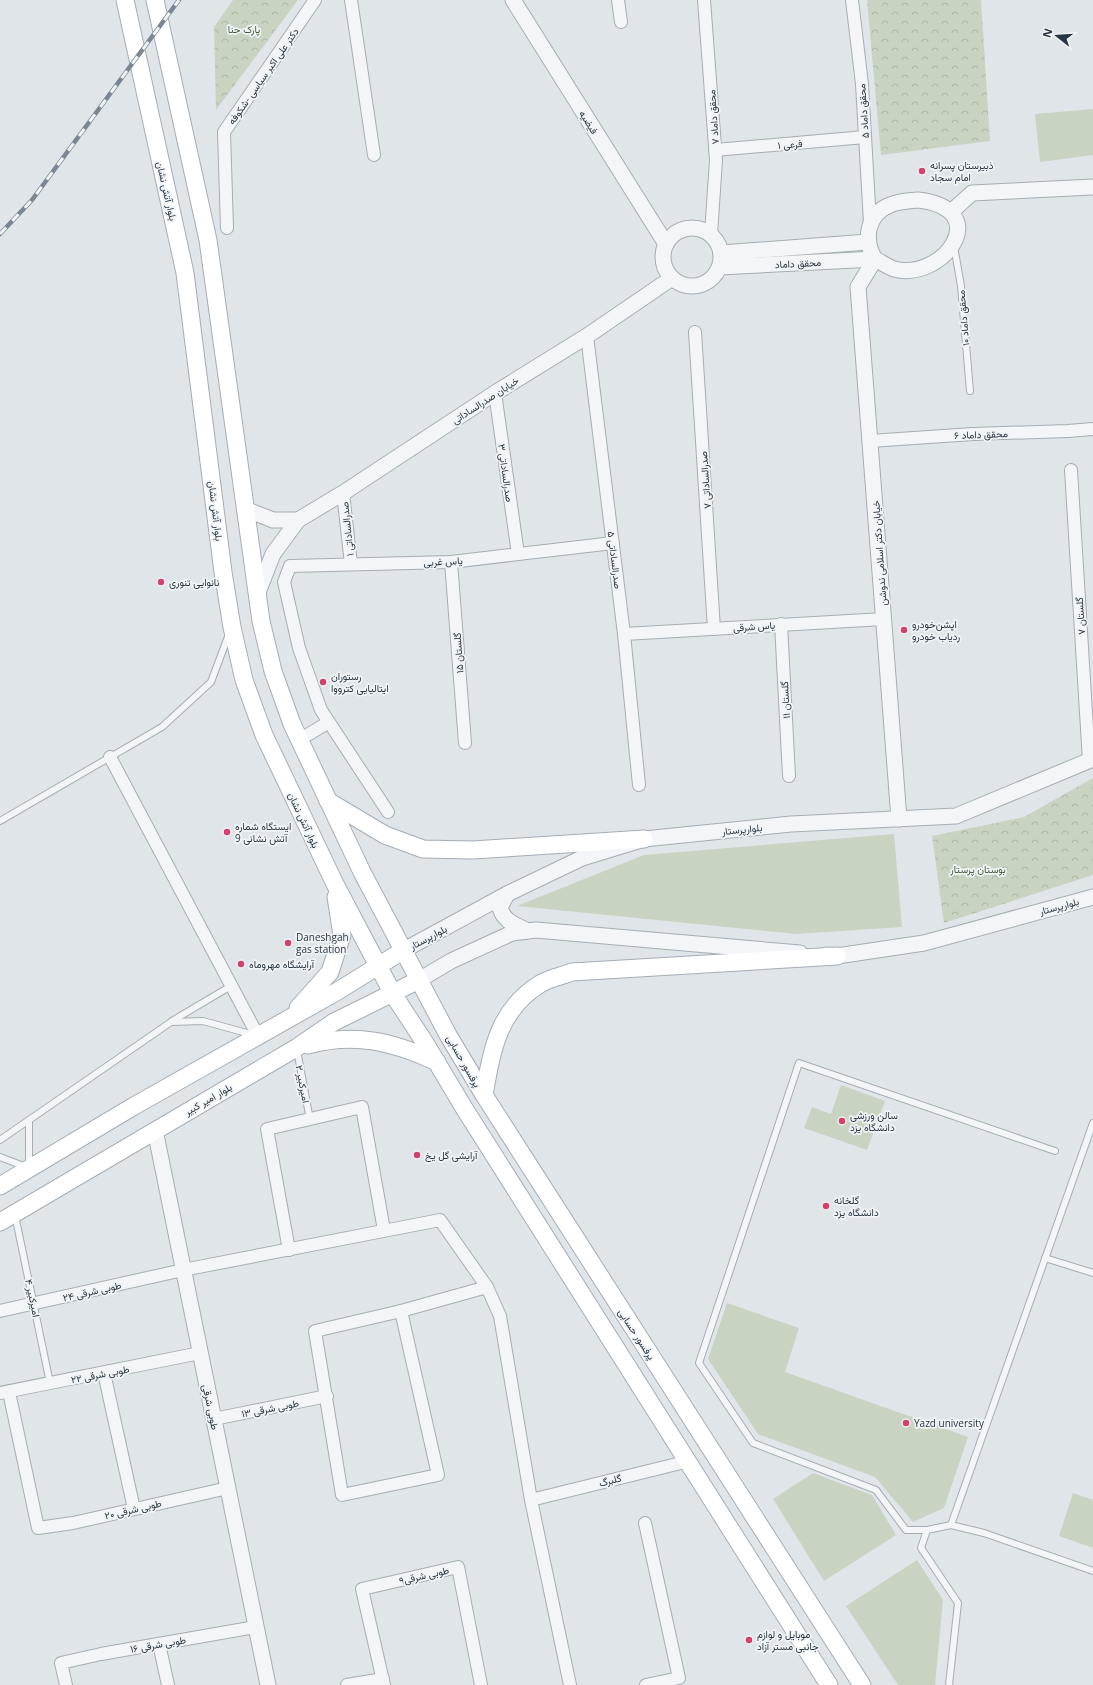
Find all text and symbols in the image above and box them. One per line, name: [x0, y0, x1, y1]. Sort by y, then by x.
north arrow: [1037, 16, 1077, 56]
park label: پارک حنا: [228, 22, 260, 37]
street label: دکتر علی اکبر سیاسی -شکوفه: [224, 25, 302, 127]
text: N: [1038, 26, 1055, 39]
street label: محقق داماد ۵: [854, 83, 872, 139]
street label: محقق داماد ۷: [704, 89, 722, 145]
street label: فیضیه: [576, 107, 602, 137]
street label: فرعی ۱: [777, 136, 803, 152]
place label: ذبیرستان پسرانه امام سجاد: [930, 158, 994, 184]
street label: بلوار آتش نشان: [153, 160, 181, 222]
marker: ذبیرستان پسرانه امام سجاد: [917, 166, 927, 176]
street label: محقق داماد: [774, 255, 822, 271]
street label: محقق داماد ۱۰: [954, 289, 972, 347]
street label: خیابان صدرالساداتی: [449, 373, 521, 427]
street label: محقق داماد ۶: [954, 426, 1008, 442]
street label: صدرالساداتی ۳: [495, 443, 517, 503]
street label: صدرالساداتی ۷: [696, 451, 714, 509]
street label: بلوار آتش نشان: [205, 480, 227, 542]
street label: خيابان دکتر اسلامی ندوشن: [868, 500, 890, 606]
street label: صدرالساداتی ۱: [337, 501, 357, 557]
street label: صدرالساداتی ۵: [605, 530, 625, 590]
street label: یاس غربی: [423, 553, 463, 569]
place label: نانوایی تنوری: [169, 575, 219, 589]
marker: نانوایی تنوری: [156, 577, 166, 587]
street label: گلستان ۷: [1072, 596, 1088, 635]
place label: اپشن‌خودرو ردیاب خودرو: [912, 617, 960, 643]
street label: یاس شرقی: [732, 618, 776, 634]
marker: اپشن‌خودرو ردیاب خودرو: [899, 625, 909, 635]
street label: گلستان ۱۵: [450, 632, 466, 674]
place label: رستوران ایتالیایی کترووا: [331, 669, 389, 695]
marker: رستوران ایتالیایی کترووا: [318, 677, 328, 687]
street label: گلستان ۱۱: [777, 680, 793, 719]
street label: بلوار آتش نشان: [285, 790, 323, 850]
place label: ایستگاه شماره 9 آتش نشانی: [235, 819, 291, 845]
street label: بلوارپرستار: [720, 820, 763, 839]
marker: ایستگاه شماره 9 آتش نشانی: [222, 827, 232, 837]
park label: بوستان پرستار: [949, 862, 1006, 877]
street label: بلوارپرستار: [1037, 894, 1081, 919]
street label: بلوارپرستار: [406, 921, 450, 954]
place label: Daneshgah gas station: [296, 930, 349, 956]
marker: Daneshgah gas station: [283, 938, 293, 948]
place label: آرایشگاه مهروماه: [249, 957, 315, 971]
marker: آرایشگاه مهروماه: [236, 959, 246, 969]
street label: پرفسور حسابی: [443, 1032, 485, 1090]
street label: امیرکبیر ۲: [292, 1064, 314, 1104]
street label: بلوار امیر کبیر: [181, 1080, 234, 1119]
place label: سالن ورزشی دانشگاه یزد: [850, 1108, 898, 1134]
marker: سالن ورزشی دانشگاه یزد: [837, 1116, 847, 1126]
place label: آرایشی گل یخ: [425, 1148, 478, 1162]
marker: آرایشی گل یخ: [412, 1150, 422, 1160]
place label: گلخانه دانشگاه یزد: [834, 1193, 879, 1219]
marker: گلخانه دانشگاه یزد: [821, 1201, 831, 1211]
street label: طوبی شرقی ۲۴: [61, 1277, 123, 1305]
street label: امیرکبیر ۴: [22, 1278, 44, 1318]
street label: پرفسور حسابی: [614, 1306, 659, 1363]
street label: طوبی شرقی ۲۲: [70, 1361, 131, 1387]
street label: طوبی شرقی: [199, 1383, 223, 1431]
street label: طوبی شرقی ۱۳: [240, 1395, 300, 1420]
place label: Yazd university: [914, 1416, 985, 1430]
marker: Yazd university: [901, 1418, 911, 1428]
street label: گلبرگ: [597, 1470, 623, 1490]
street label: طوبی شرقی ۲۰: [103, 1496, 163, 1522]
street label: طوبی شرقی۹: [398, 1562, 451, 1588]
place label: موبایل و لوازم جانبی مستر آزاد: [757, 1627, 819, 1653]
street label: طوبی شرقی ۱۶: [129, 1632, 187, 1656]
marker: موبایل و لوازم جانبی مستر آزاد: [744, 1635, 754, 1645]

